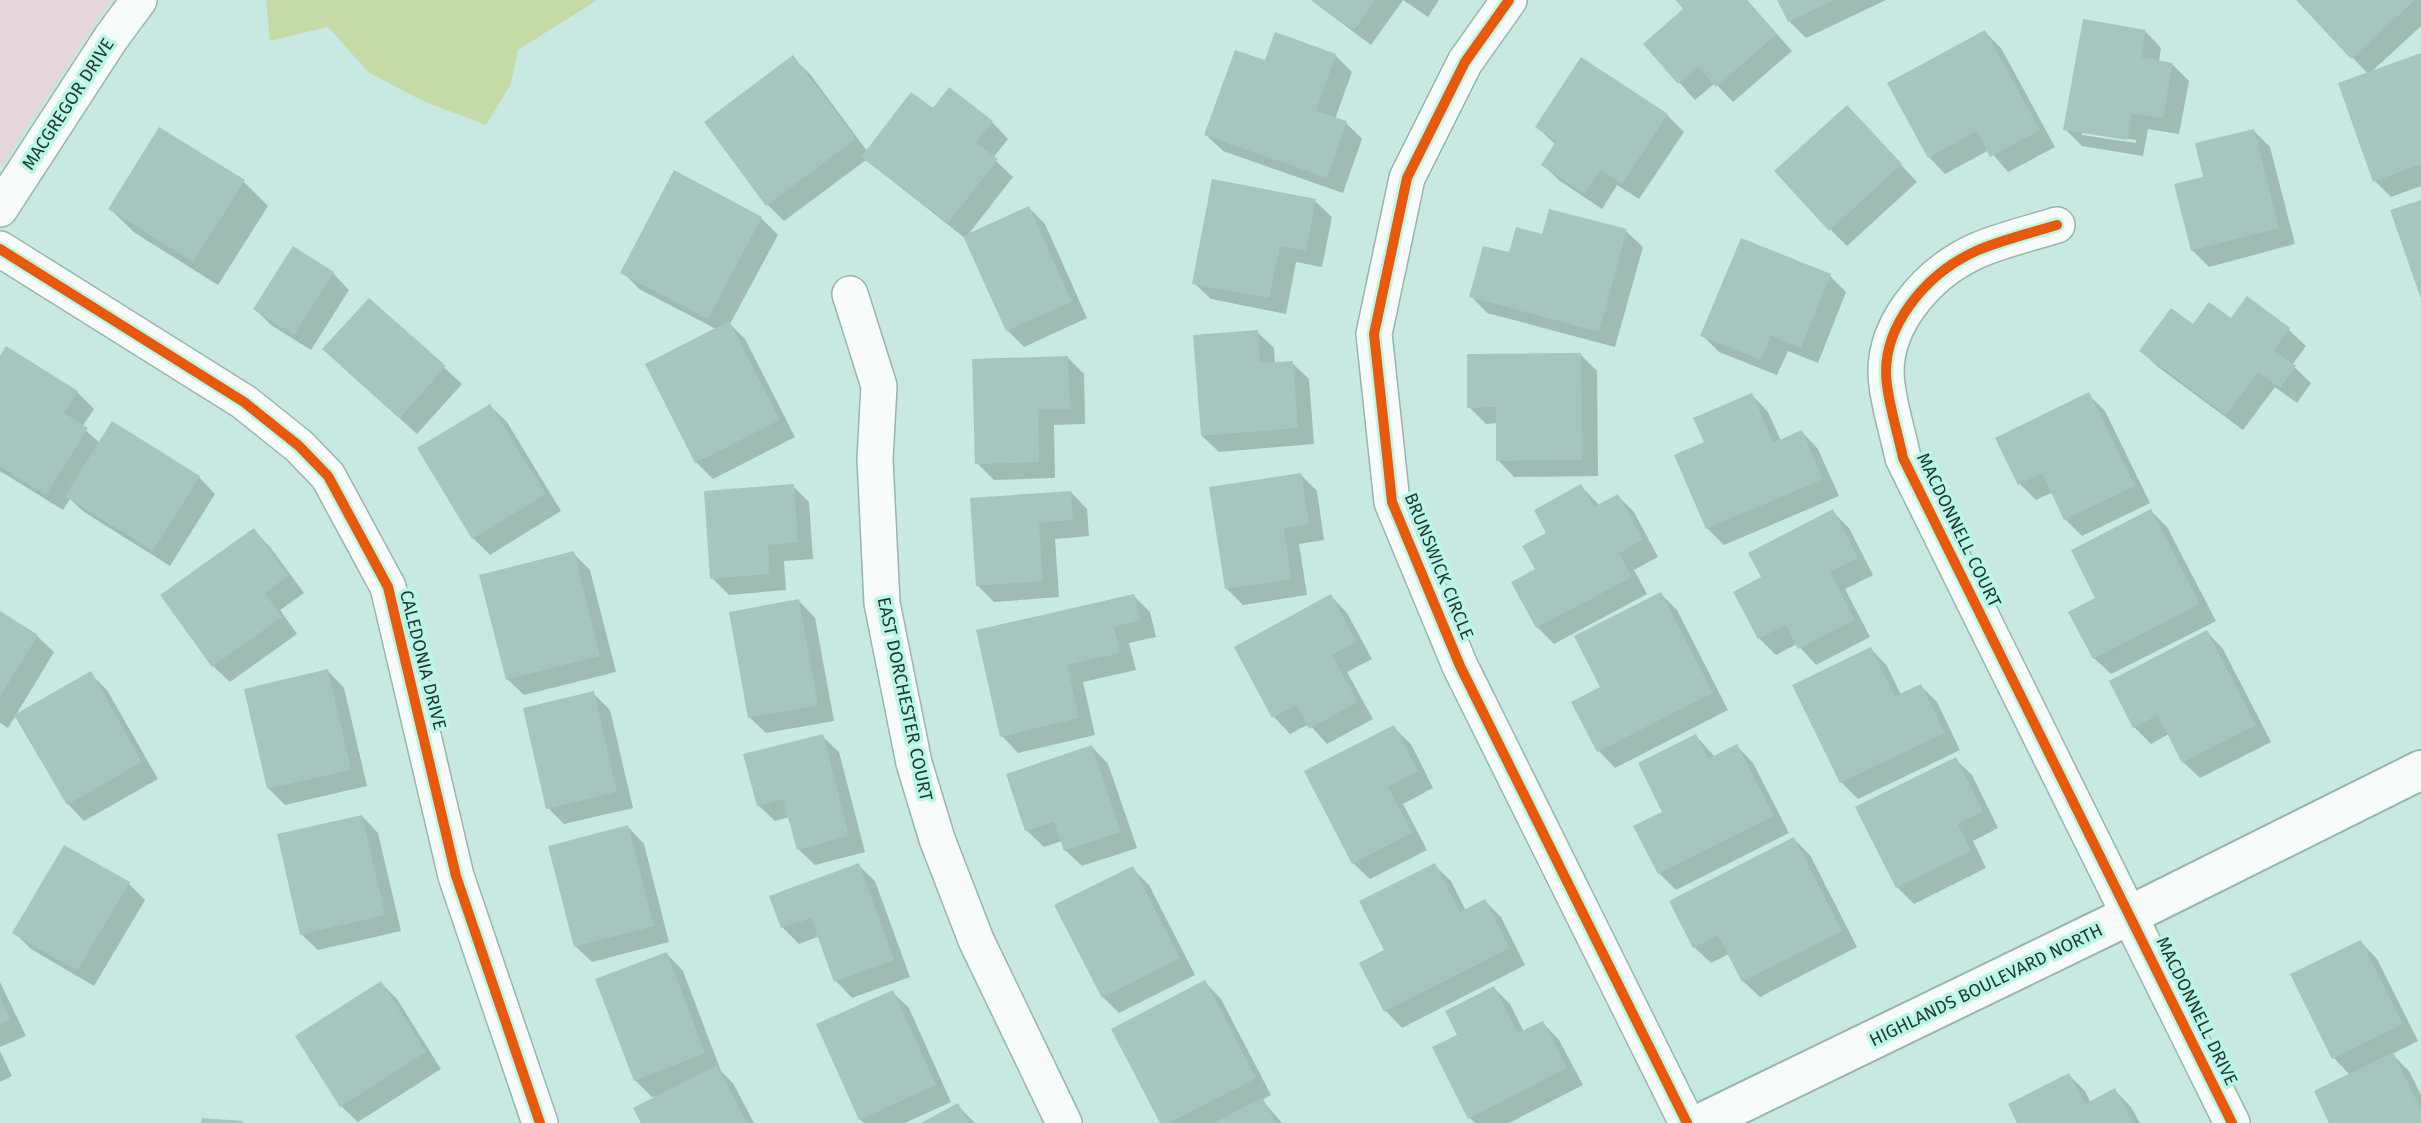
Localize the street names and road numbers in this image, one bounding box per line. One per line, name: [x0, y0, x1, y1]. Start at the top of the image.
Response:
street label: MACGREGOR DRIVE: [17, 34, 119, 174]
street label: MACDONNELL COURT: [1912, 449, 2006, 611]
street label: BRUNSWICK CIRCLE: [1400, 490, 1478, 642]
street label: CALEDONIA DRIVE: [395, 588, 451, 732]
street label: EAST DORCHESTER COURT: [873, 595, 938, 804]
street label: HIGHLANDS BOULEVARD NORTH: [1866, 919, 2106, 1051]
street label: MACDONNELL DRIVE: [2151, 933, 2243, 1089]

